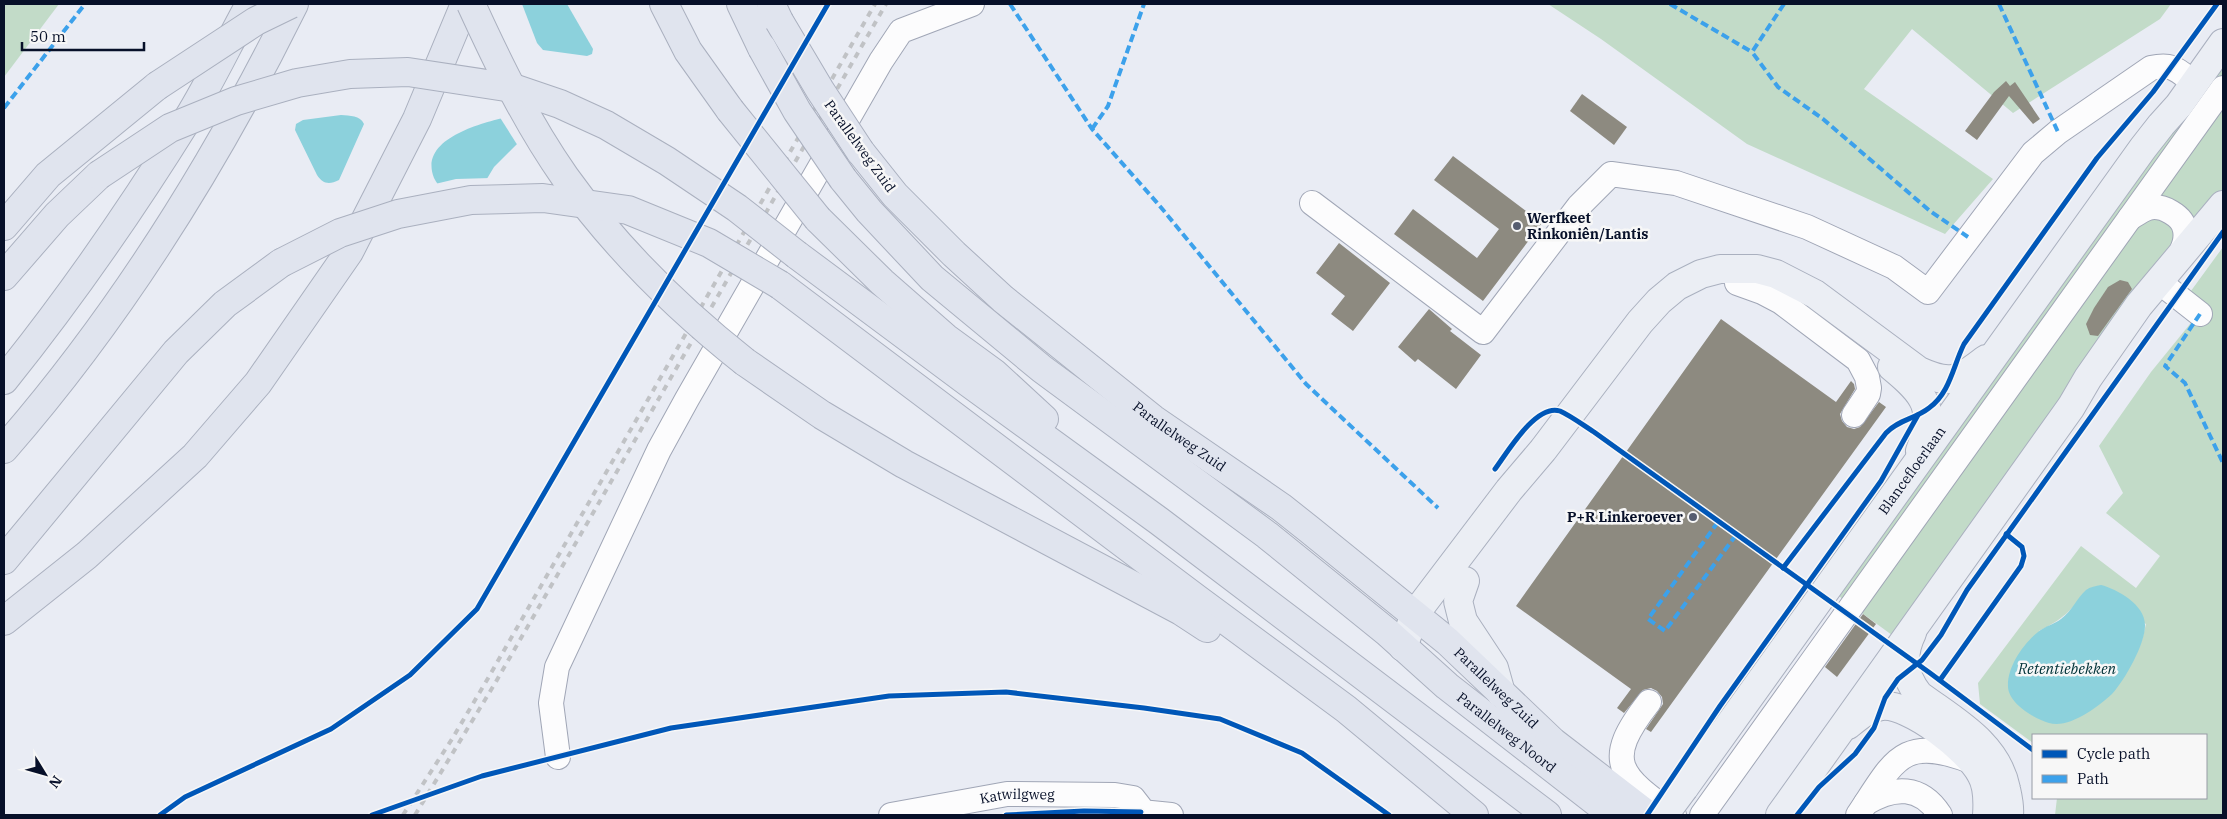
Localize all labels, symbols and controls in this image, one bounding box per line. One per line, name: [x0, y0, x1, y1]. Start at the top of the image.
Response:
scale bar: [22, 20, 145, 52]
text: 50 m: [30, 27, 66, 46]
street label: Parallelweg Zuid: [820, 96, 900, 196]
place label: Werfkeet Rinkoniên/Lantis: [1527, 209, 1648, 243]
marker: Werfkeet Rinkoniên/Lantis: [1511, 220, 1523, 232]
street label: Parallelweg Zuid: [1129, 397, 1230, 476]
street label: Blancefloerlaan: [1874, 423, 1949, 518]
place label: P+R Linkeroever: [1567, 508, 1683, 526]
marker: P+R Linkeroever: [1687, 511, 1699, 523]
street label: Parallelweg Zuid: [1450, 644, 1543, 733]
water label: Retentiebekken: [2017, 659, 2117, 678]
street label: Parallelweg Noord: [1453, 688, 1560, 777]
legend: [2032, 734, 2207, 799]
text: Cycle path: [2077, 744, 2150, 763]
north arrow: [20, 749, 70, 799]
text: Path: [2077, 769, 2109, 788]
text: N: [45, 772, 66, 792]
street label: Katwilgweg: [978, 785, 1055, 808]

